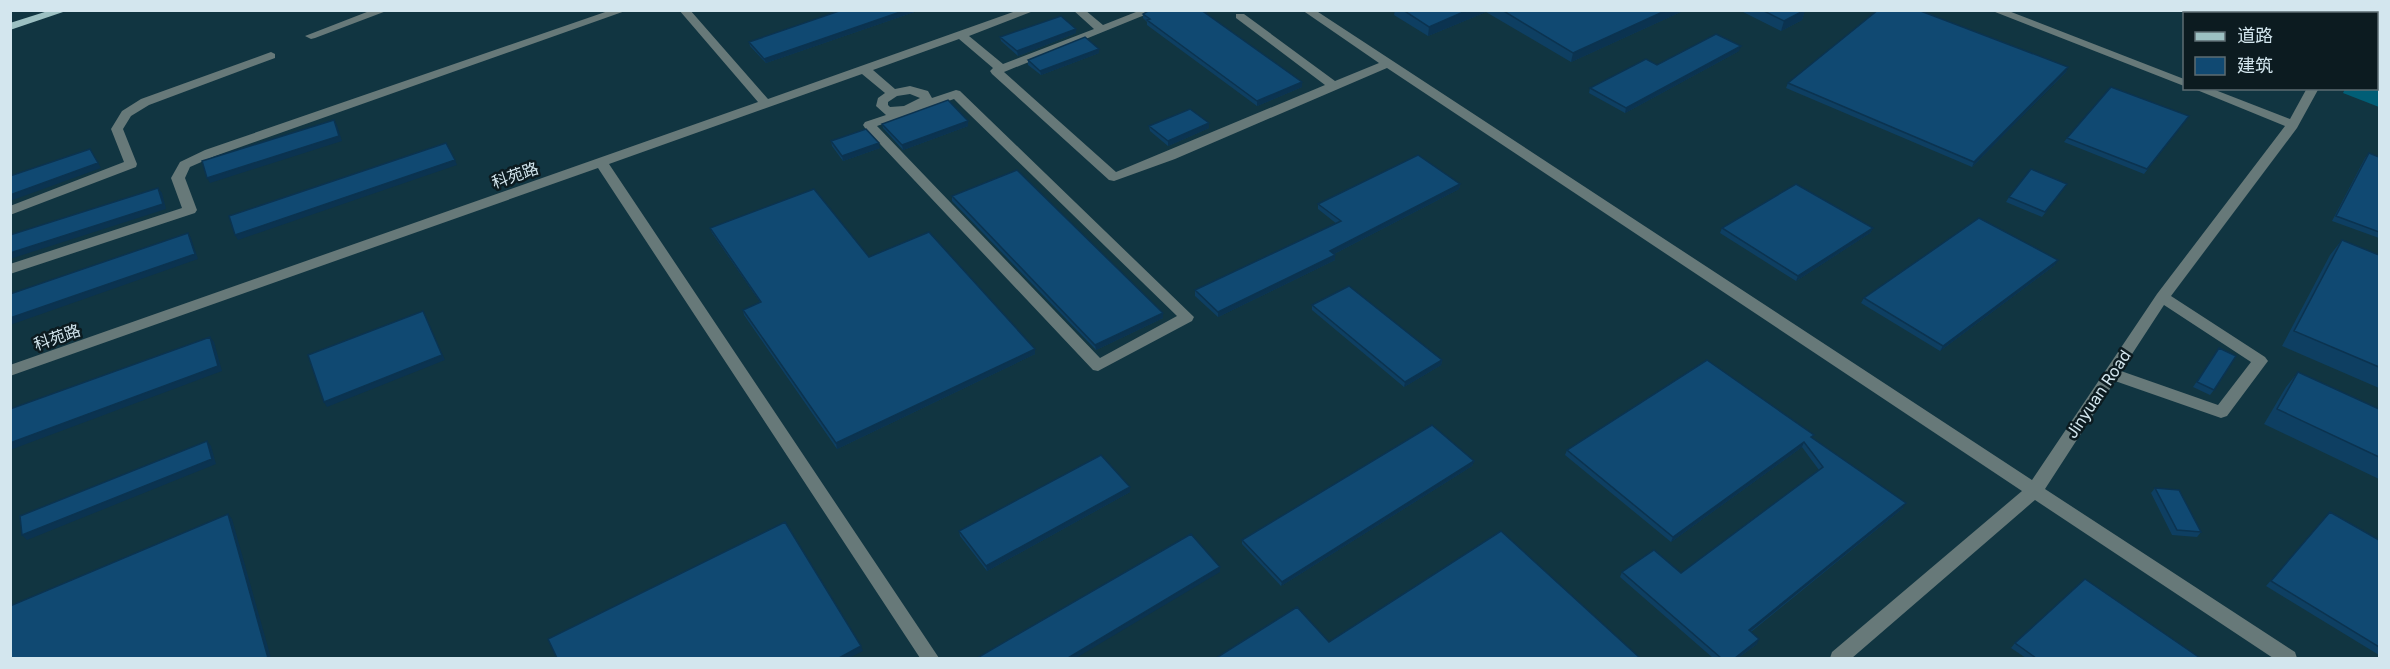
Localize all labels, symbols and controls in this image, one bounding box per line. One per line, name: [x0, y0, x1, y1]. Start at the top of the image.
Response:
legend: [2183, 12, 2378, 90]
text: 道路: [2237, 25, 2273, 46]
text: 建筑: [2237, 55, 2273, 76]
street label: 科苑路: [489, 158, 541, 192]
street label: 科苑路: [31, 320, 83, 354]
street label: Jinyuan Road: [2061, 346, 2135, 442]

